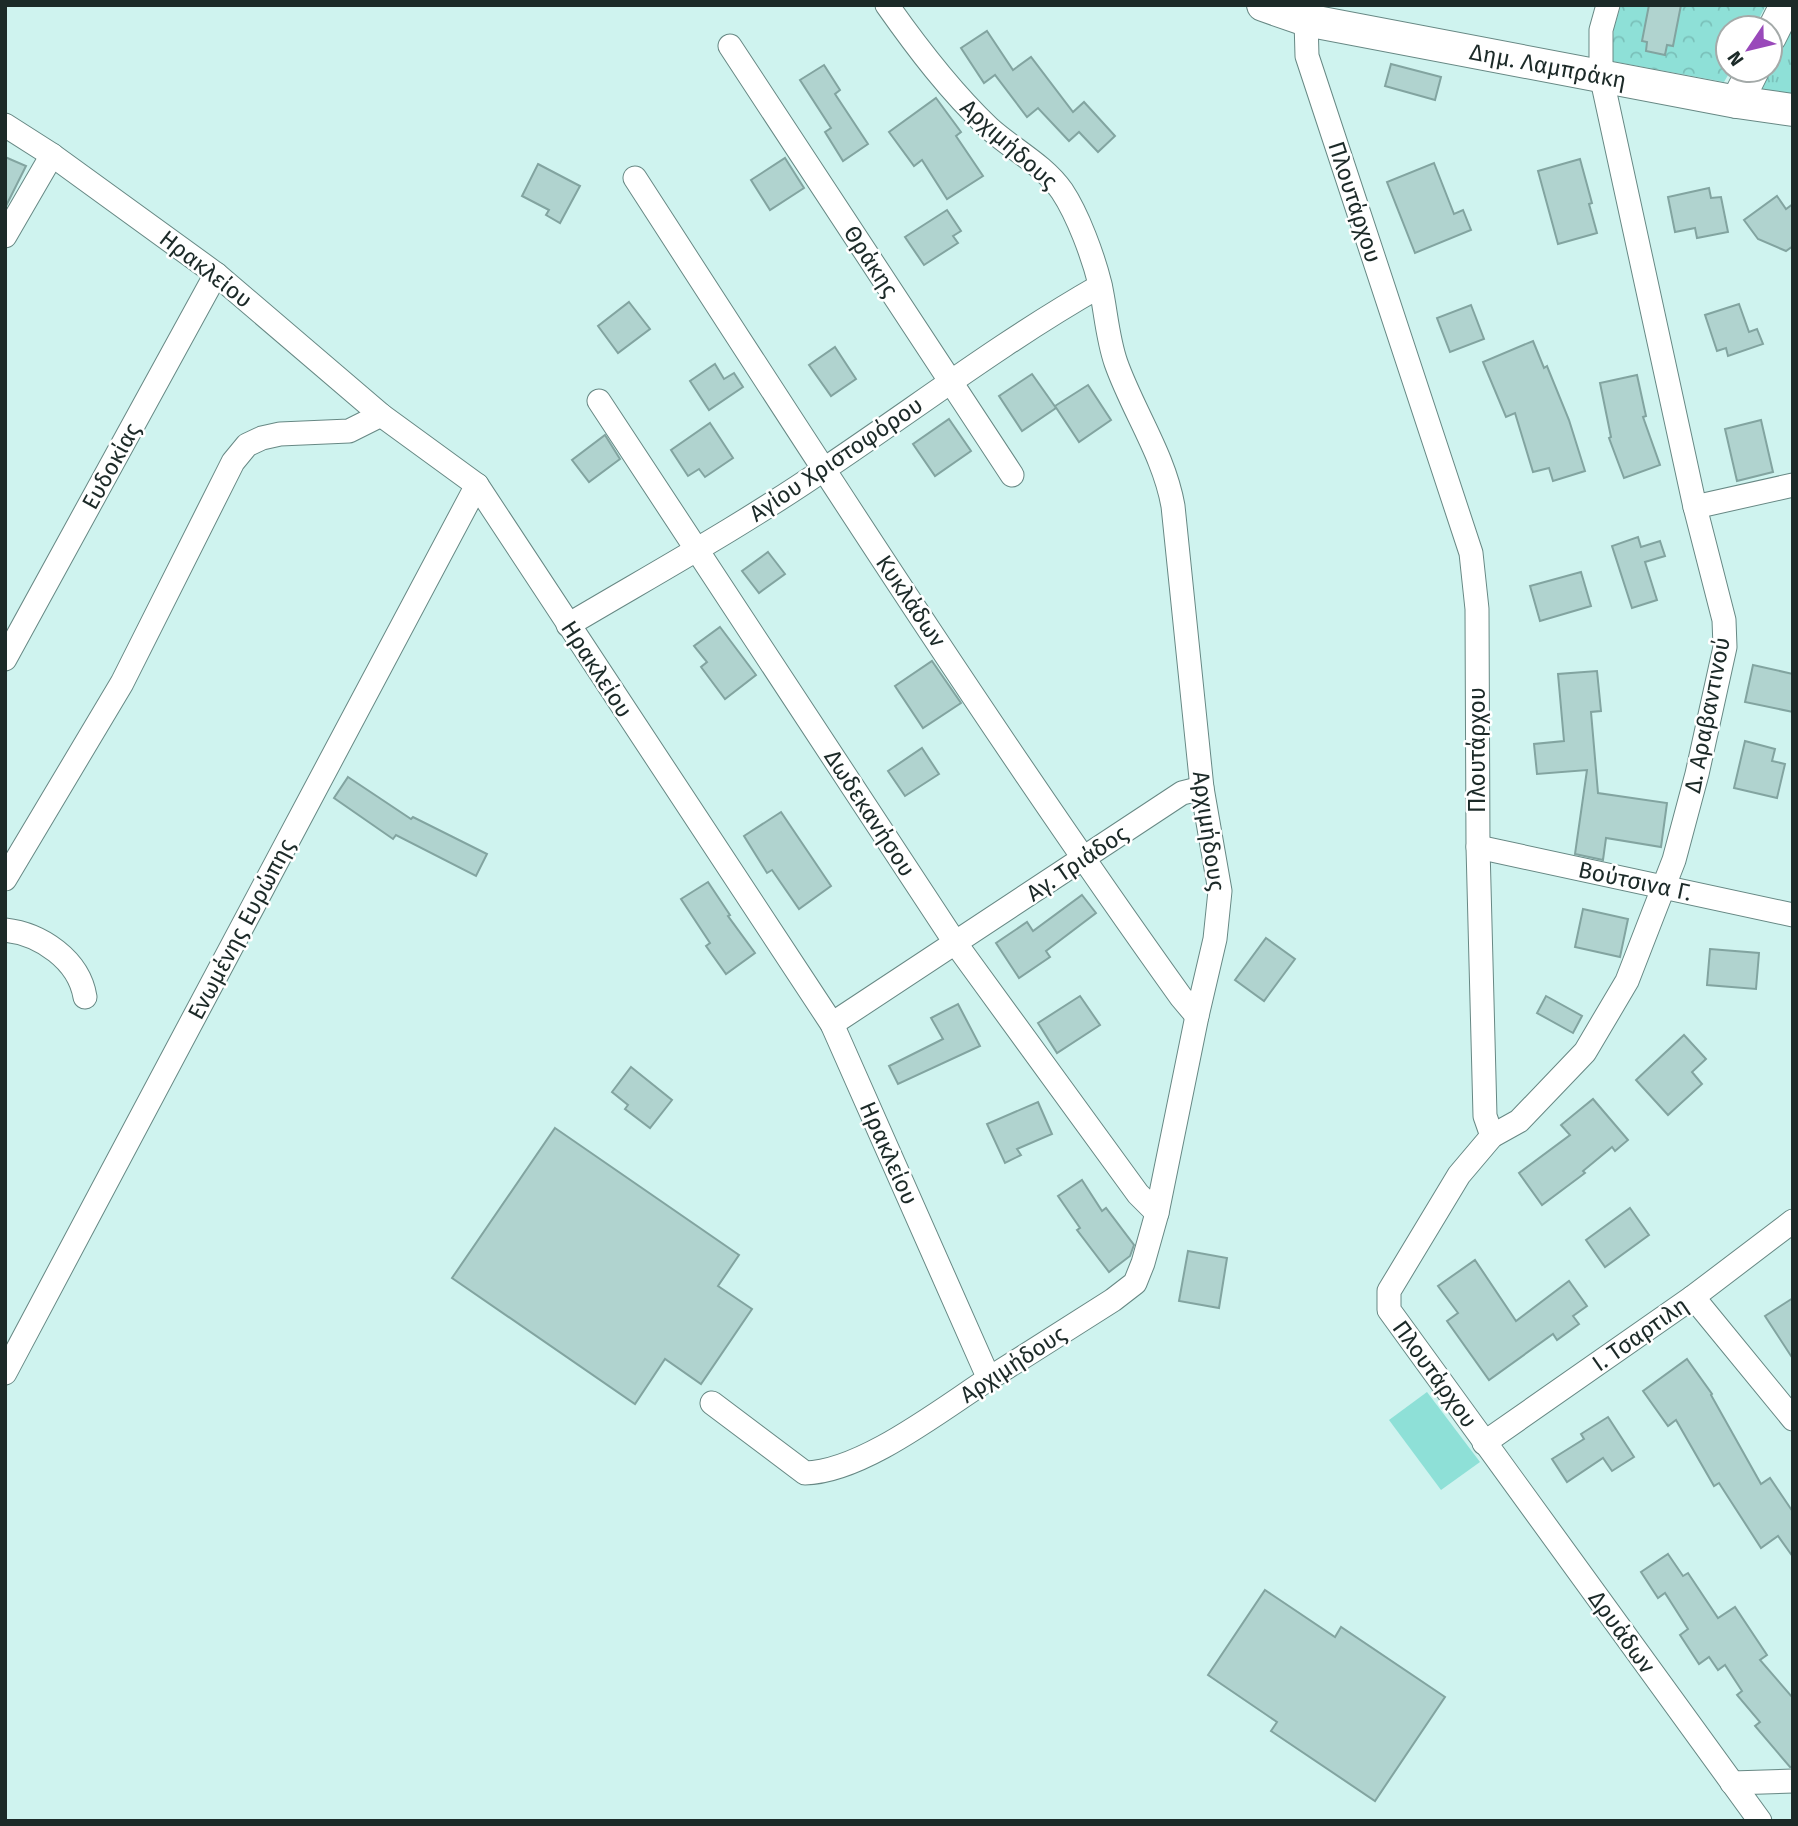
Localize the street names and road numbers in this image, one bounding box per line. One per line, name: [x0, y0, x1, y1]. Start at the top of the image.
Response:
street label: Δημ. Λαμπράκη: [1467, 37, 1629, 95]
street label: Αρχιμήδους: [955, 93, 1063, 195]
street label: Πλουτάρχου: [1322, 138, 1388, 266]
street label: Θράκης: [838, 220, 905, 302]
street label: Ηρακλείου: [154, 224, 258, 314]
street label: Αγίου Χριστοφόρου: [744, 391, 928, 527]
street label: Ευδοκίας: [76, 418, 146, 514]
street label: Κυκλάδων: [870, 550, 952, 652]
street label: Ηρακλείου: [555, 615, 639, 723]
street label: Δ. Αραβαντινού: [1678, 635, 1736, 795]
street label: Πλουτάρχου: [1463, 687, 1491, 813]
street label: Δωδεκανήσου: [819, 744, 921, 882]
street label: Αρχιμήδους: [1187, 769, 1231, 893]
street label: Αγ. Τριάδος: [1021, 819, 1133, 907]
street label: Ενωμένης Ευρώπης: [182, 834, 301, 1024]
street label: Βούτσινα Γ.: [1576, 855, 1694, 907]
street label: Ηρακλείου: [854, 1097, 924, 1209]
street label: Ι. Τσαρτιλη: [1587, 1291, 1693, 1377]
street label: Πλουτάρχου: [1387, 1315, 1483, 1433]
street label: Αρχιμήδους: [955, 1319, 1072, 1409]
street label: Δρυάδων: [1583, 1585, 1661, 1679]

